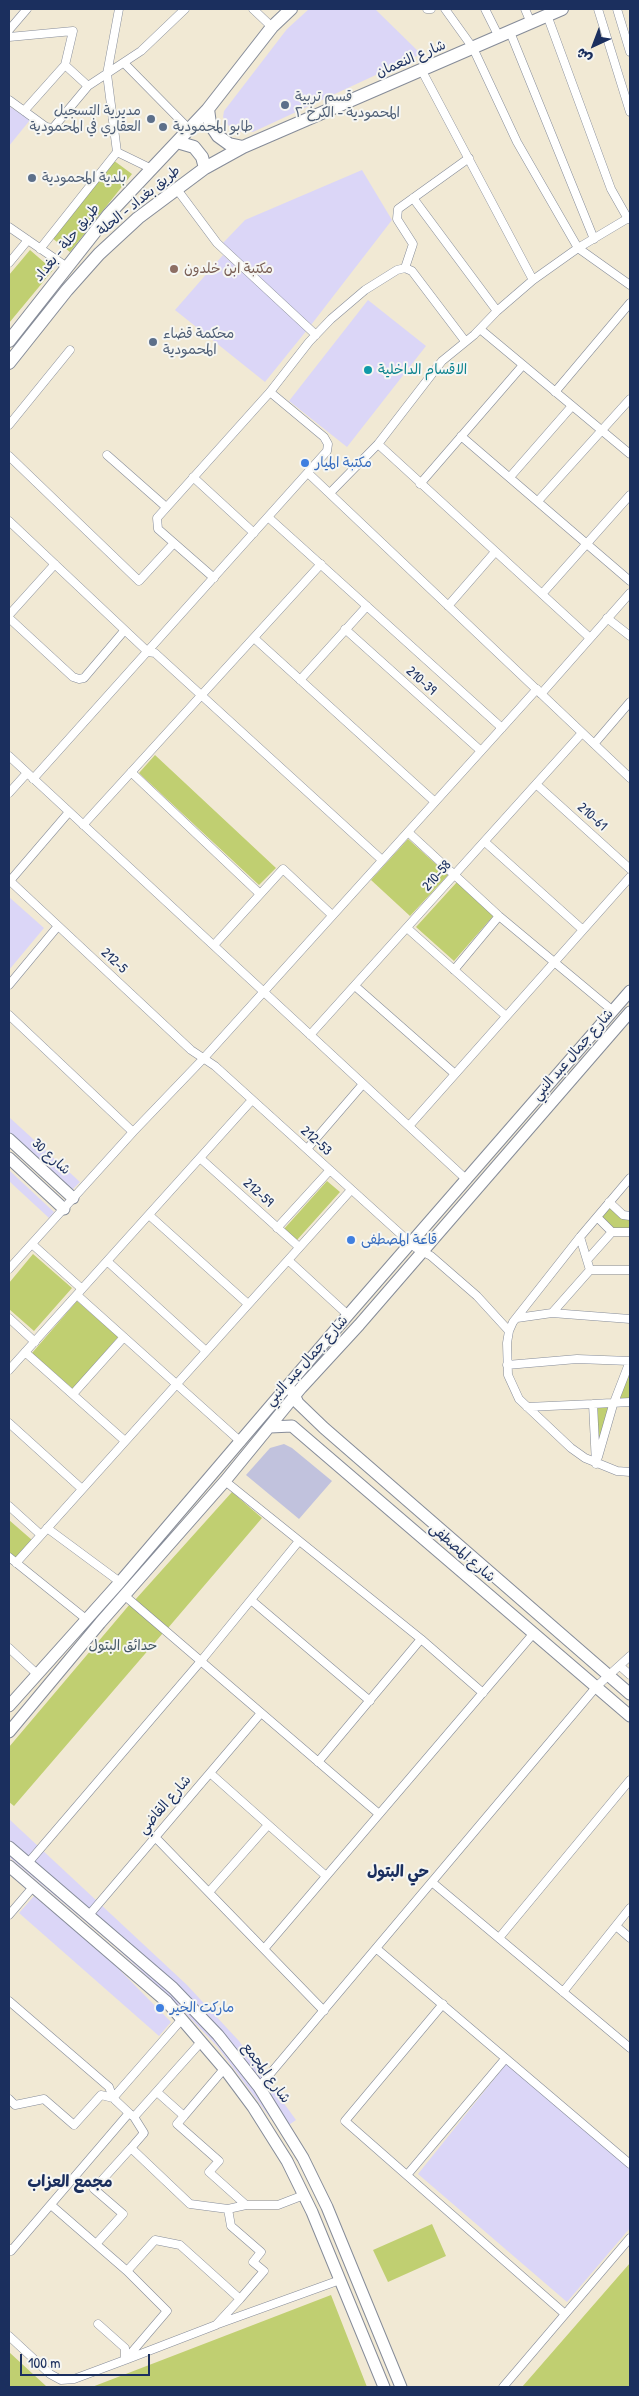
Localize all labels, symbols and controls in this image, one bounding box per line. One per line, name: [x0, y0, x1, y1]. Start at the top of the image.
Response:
north arrow: [569, 20, 619, 70]
street label: شارع النعمان: [374, 37, 448, 81]
text: ش: [571, 44, 596, 69]
place label: قسم تربية المحمودية - الكرخ ٢: [295, 89, 400, 121]
marker: قسم تربية المحمودية - الكرخ ٢: [279, 99, 291, 111]
place label: مديرية التسجيل العقاري في المحمودية: [29, 103, 141, 136]
marker: مديرية التسجيل العقاري في المحمودية: [145, 113, 157, 125]
place label: طابو المحمودية: [173, 119, 253, 135]
marker: طابو المحمودية: [157, 121, 169, 133]
street label: طريق بغداد - الحلة: [94, 162, 184, 240]
place label: بلدية المحمودية: [42, 170, 126, 186]
marker: بلدية المحمودية: [26, 172, 38, 184]
street label: طريق حلة - بغداد: [31, 201, 103, 285]
place label: مكتبة ابن خلدون: [184, 261, 273, 277]
marker: مكتبة ابن خلدون: [168, 263, 180, 275]
place label: محكمة قضاء المحمودية: [163, 326, 234, 358]
marker: محكمة قضاء المحمودية: [147, 336, 159, 348]
place label: الاقسام الداخلية: [378, 362, 467, 378]
marker: الاقسام الداخلية: [362, 364, 374, 376]
place label: مكتبة الميار: [315, 455, 372, 471]
marker: مكتبة الميار: [299, 457, 311, 469]
street label: 210-39: [402, 663, 440, 699]
street label: 210-61: [574, 799, 610, 835]
street label: 210-58: [419, 857, 455, 895]
street label: 212-5: [97, 945, 131, 977]
street label: شارع جمال عبد النبي: [529, 1006, 617, 1104]
street label: 212-53: [297, 1123, 335, 1159]
street label: شارع 30: [28, 1135, 74, 1179]
street label: 212-59: [239, 1175, 277, 1211]
place label: قاعة المصطفى: [361, 1232, 437, 1248]
marker: قاعة المصطفى: [345, 1234, 357, 1246]
street label: شارع جمال عبد النبي: [262, 1312, 352, 1410]
street label: شارع المصطفى: [426, 1520, 498, 1586]
park label: حدائق البتول: [89, 1638, 157, 1654]
street label: شارع القاضي: [135, 1772, 195, 1838]
district label: حي البتول: [367, 1863, 429, 1883]
place label: ماركت الخير: [170, 2000, 234, 2016]
marker: ماركت الخير: [154, 2002, 166, 2014]
street label: شارع المجمع: [238, 2039, 294, 2107]
district label: مجمع العزاب: [28, 2173, 112, 2193]
scale bar: [22, 2344, 152, 2376]
text: 100 m: [28, 2352, 61, 2373]

